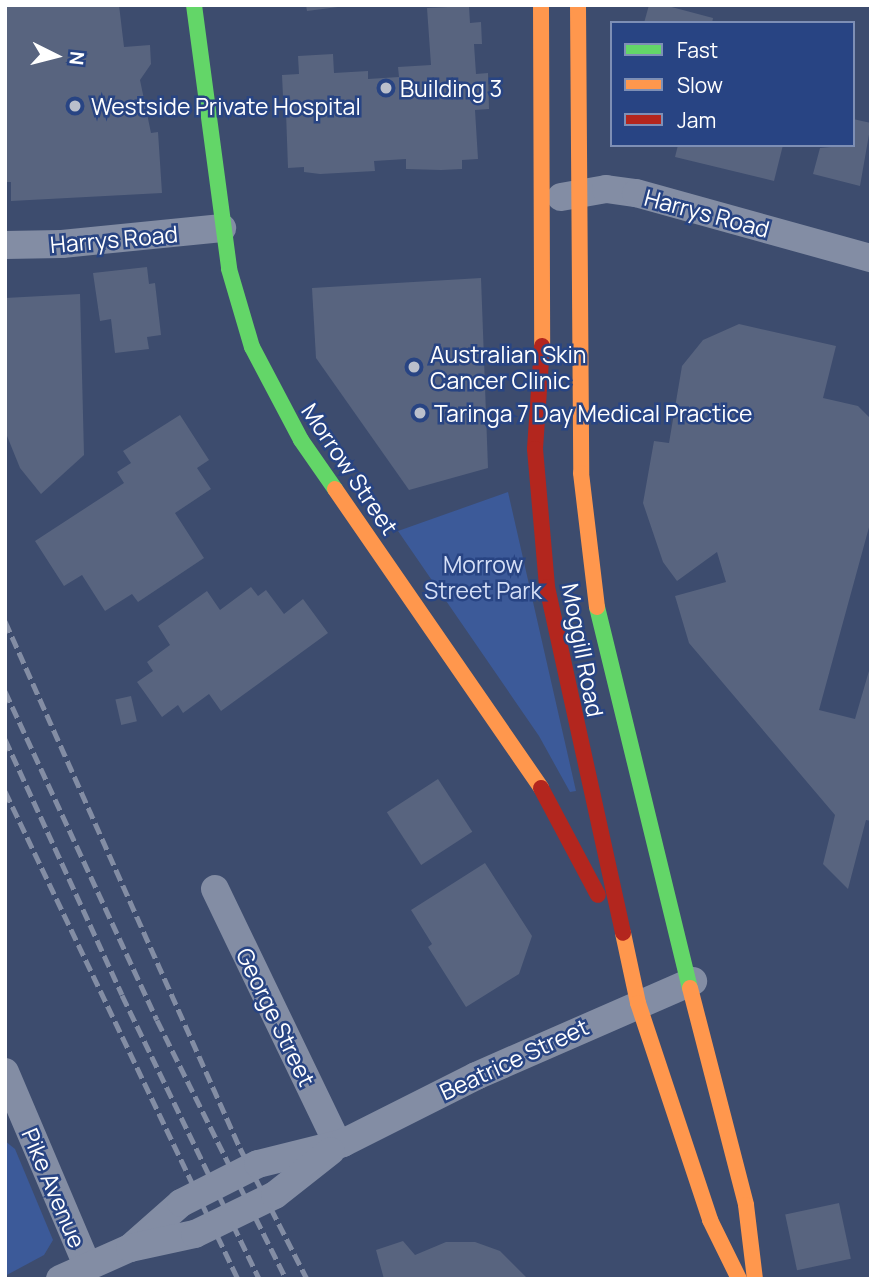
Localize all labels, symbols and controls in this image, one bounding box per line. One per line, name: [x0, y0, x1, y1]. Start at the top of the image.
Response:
north arrow: [21, 21, 91, 91]
legend: [610, 21, 855, 147]
text: Fast: [677, 36, 718, 64]
text: N: [63, 50, 91, 66]
text: Slow: [677, 71, 723, 99]
place label: Building 3: [400, 74, 502, 102]
marker: Building 3: [378, 80, 394, 96]
place label: Westside Private Hospital: [91, 92, 361, 120]
marker: Westside Private Hospital: [65, 96, 85, 116]
text: Jam: [677, 106, 716, 134]
street label: Harrys Road: [641, 183, 773, 243]
street label: Harrys Road: [49, 220, 179, 258]
place label: Australian Skin Cancer Clinic: [430, 340, 587, 394]
marker: Australian Skin Cancer Clinic: [404, 357, 424, 377]
street label: Morrow Street: [296, 398, 404, 540]
place label: Taringa 7 Day Medical Practice: [434, 399, 752, 427]
marker: Taringa 7 Day Medical Practice: [412, 405, 428, 421]
park label: Morrow Street Park: [424, 550, 542, 604]
street label: Moggill Road: [557, 581, 609, 719]
street label: George Street: [231, 943, 321, 1091]
street label: Beatrice Street: [435, 1012, 593, 1106]
street label: Pike Avenue: [16, 1124, 92, 1252]

